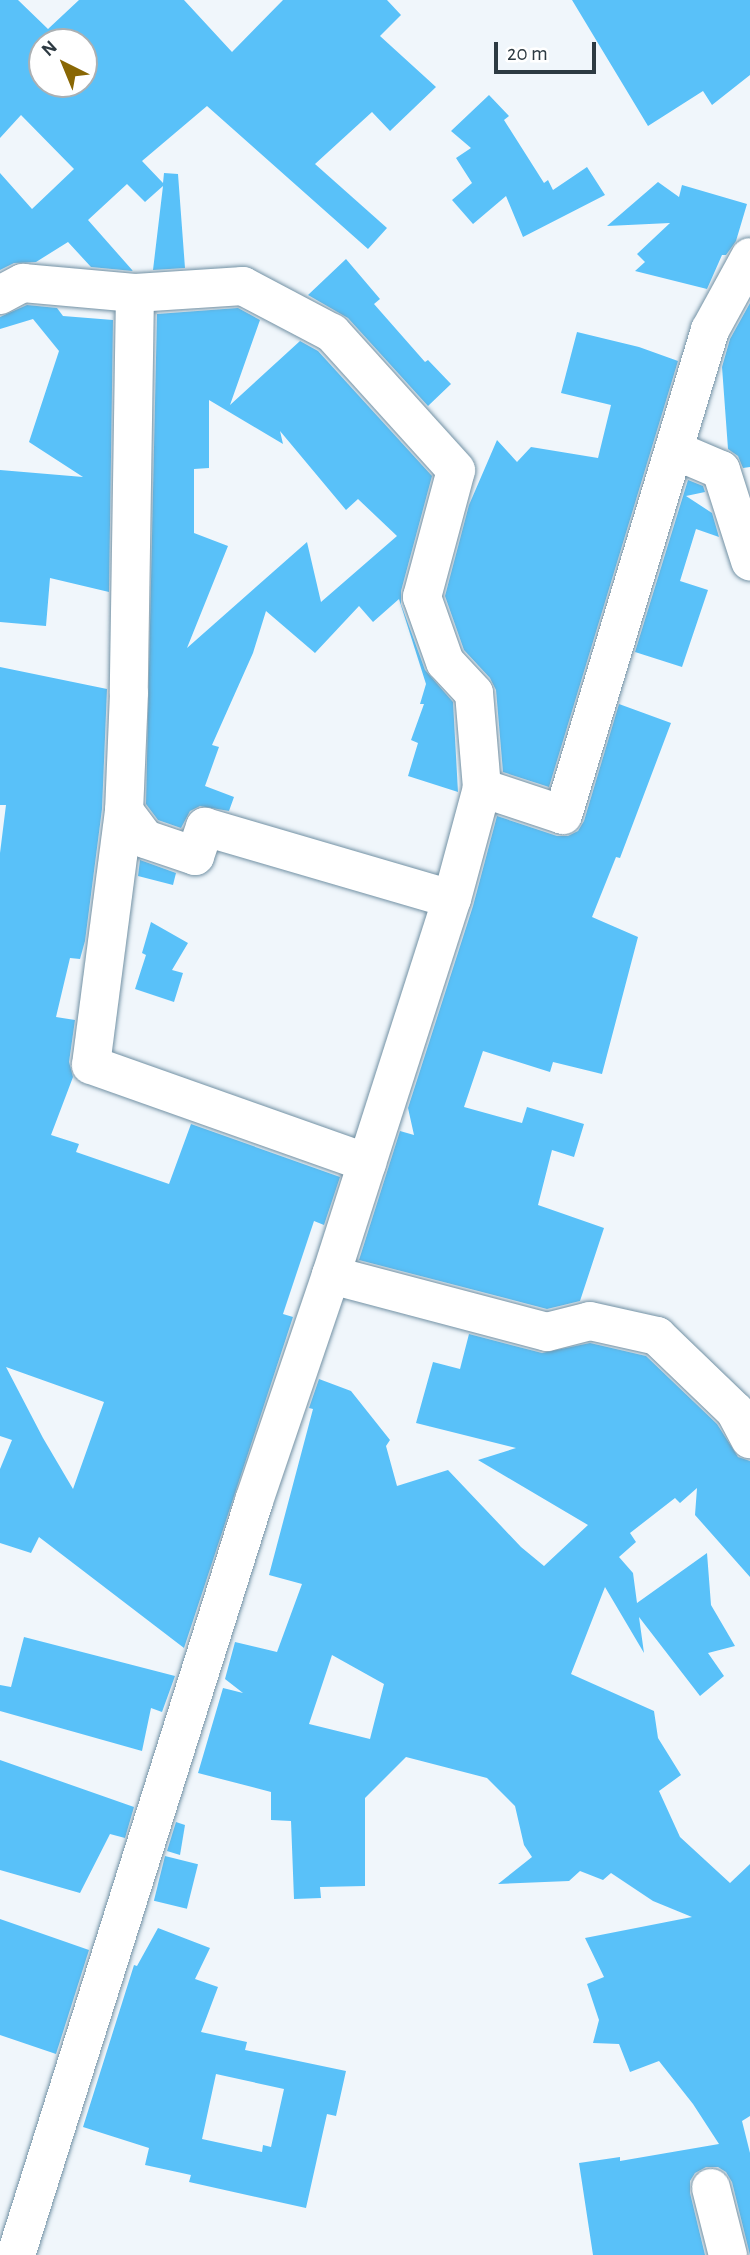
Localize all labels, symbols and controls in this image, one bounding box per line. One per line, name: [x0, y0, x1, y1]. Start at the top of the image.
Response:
north arrow: [28, 28, 98, 98]
scale bar: [498, 28, 600, 72]
text: N: [38, 37, 61, 60]
text: 20 m: [507, 43, 548, 64]

